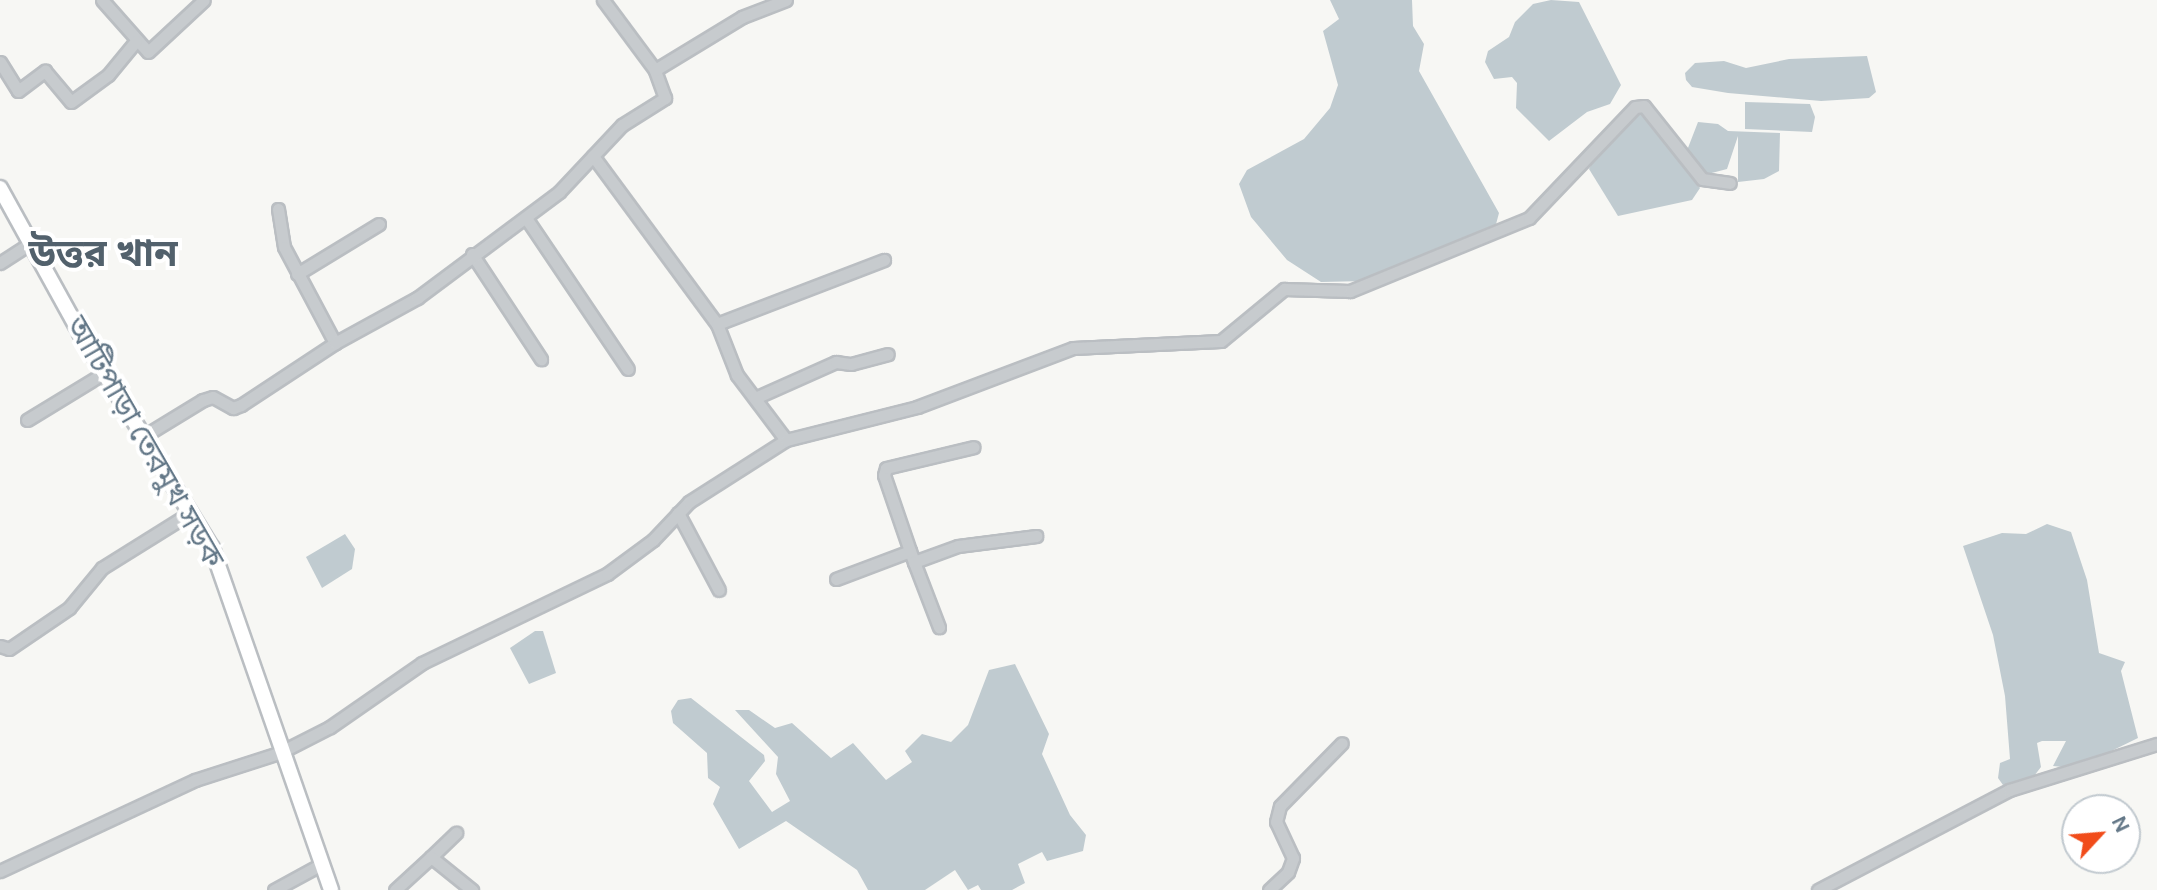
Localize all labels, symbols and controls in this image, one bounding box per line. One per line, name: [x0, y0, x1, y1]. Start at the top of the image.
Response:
district label: উত্তর খান: [28, 231, 178, 277]
street label: আটিপাড়া তেরমুখ সড়ক: [58, 310, 232, 574]
north arrow: [2061, 794, 2141, 874]
text: N: [2106, 812, 2136, 837]

